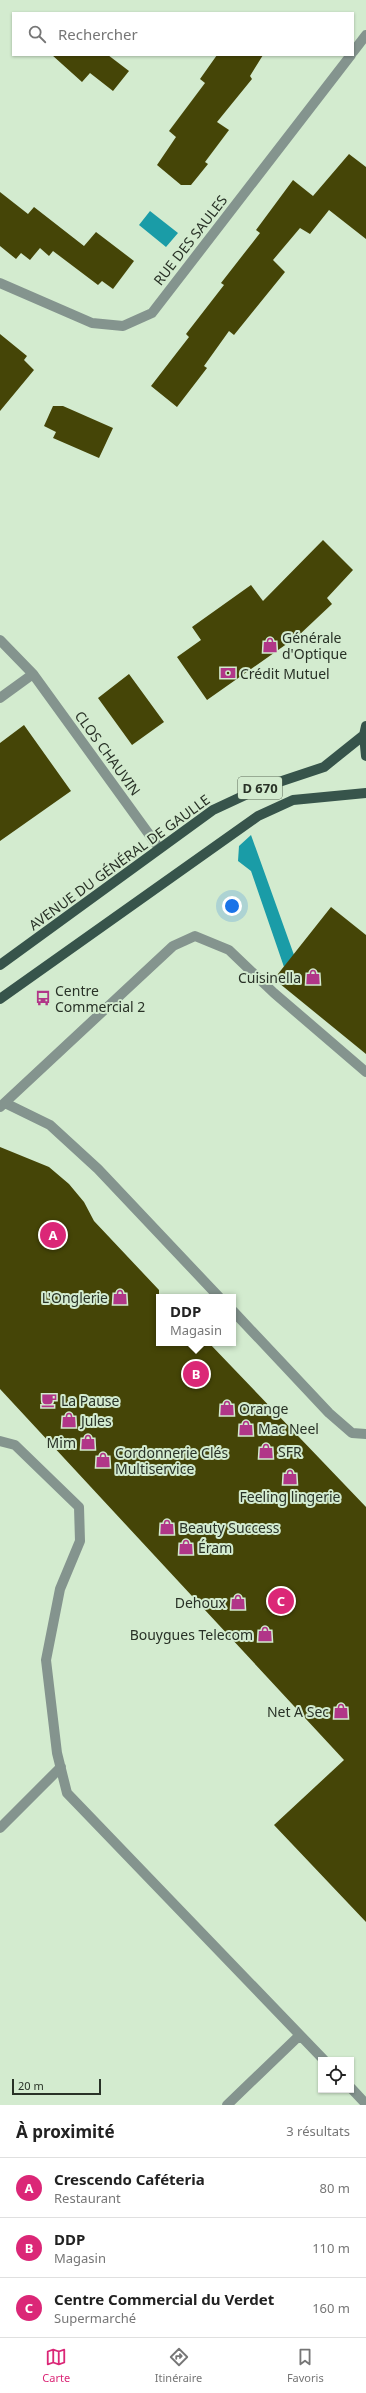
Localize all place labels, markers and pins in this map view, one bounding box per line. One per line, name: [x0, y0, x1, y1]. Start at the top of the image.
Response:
place label: Générale d'Optique: [282, 628, 347, 663]
shop icon: Générale d'Optique: [261, 636, 279, 654]
bank icon: Crédit Mutuel: [219, 664, 237, 682]
place label: Crédit Mutuel: [240, 664, 330, 683]
place label: Cuisinella: [238, 968, 301, 987]
shop icon: Cuisinella: [304, 968, 322, 986]
place label: Centre Commercial 2: [55, 981, 145, 1016]
bus stop icon: Centre Commercial 2: [34, 989, 52, 1007]
pin: A: [40, 1220, 66, 1250]
place label: L'Onglerie: [42, 1288, 108, 1307]
shop icon: L'Onglerie: [111, 1288, 129, 1306]
pin: B: [183, 1359, 209, 1389]
cafe icon: La Pause: [40, 1391, 58, 1409]
place label: La Pause: [61, 1391, 120, 1410]
shop icon: Orange: [218, 1399, 236, 1417]
place label: Orange: [239, 1399, 289, 1418]
shop icon: Jules: [60, 1411, 78, 1429]
place label: Jules: [79, 1411, 112, 1430]
shop icon: Mac Neel: [237, 1419, 255, 1437]
place label: Mac Neel: [258, 1419, 319, 1438]
place label: Mim: [47, 1433, 76, 1452]
shop icon: Mim: [79, 1433, 97, 1451]
shop icon: SFR: [257, 1442, 275, 1460]
place label: SFR: [278, 1442, 302, 1461]
place label: Cordonnerie Clés Multiservice: [115, 1443, 228, 1478]
shop icon: Cordonnerie Clés Multiservice: [94, 1451, 112, 1469]
shop icon: Feeling lingerie: [281, 1468, 299, 1486]
place label: Feeling lingerie: [240, 1487, 341, 1506]
shop icon: Beauty Success: [158, 1518, 176, 1536]
place label: Beauty Success: [179, 1518, 280, 1537]
shop icon: Éram: [177, 1538, 195, 1556]
place label: Éram: [198, 1538, 232, 1557]
pin: C: [268, 1586, 294, 1616]
place label: Dehoux: [175, 1593, 227, 1612]
shop icon: Dehoux: [229, 1593, 247, 1611]
place label: Bouygues Telecom: [130, 1625, 253, 1644]
shop icon: Bouygues Telecom: [256, 1625, 274, 1643]
place label: Net A Sec: [267, 1702, 329, 1721]
shop icon: Net A Sec: [332, 1702, 350, 1720]

